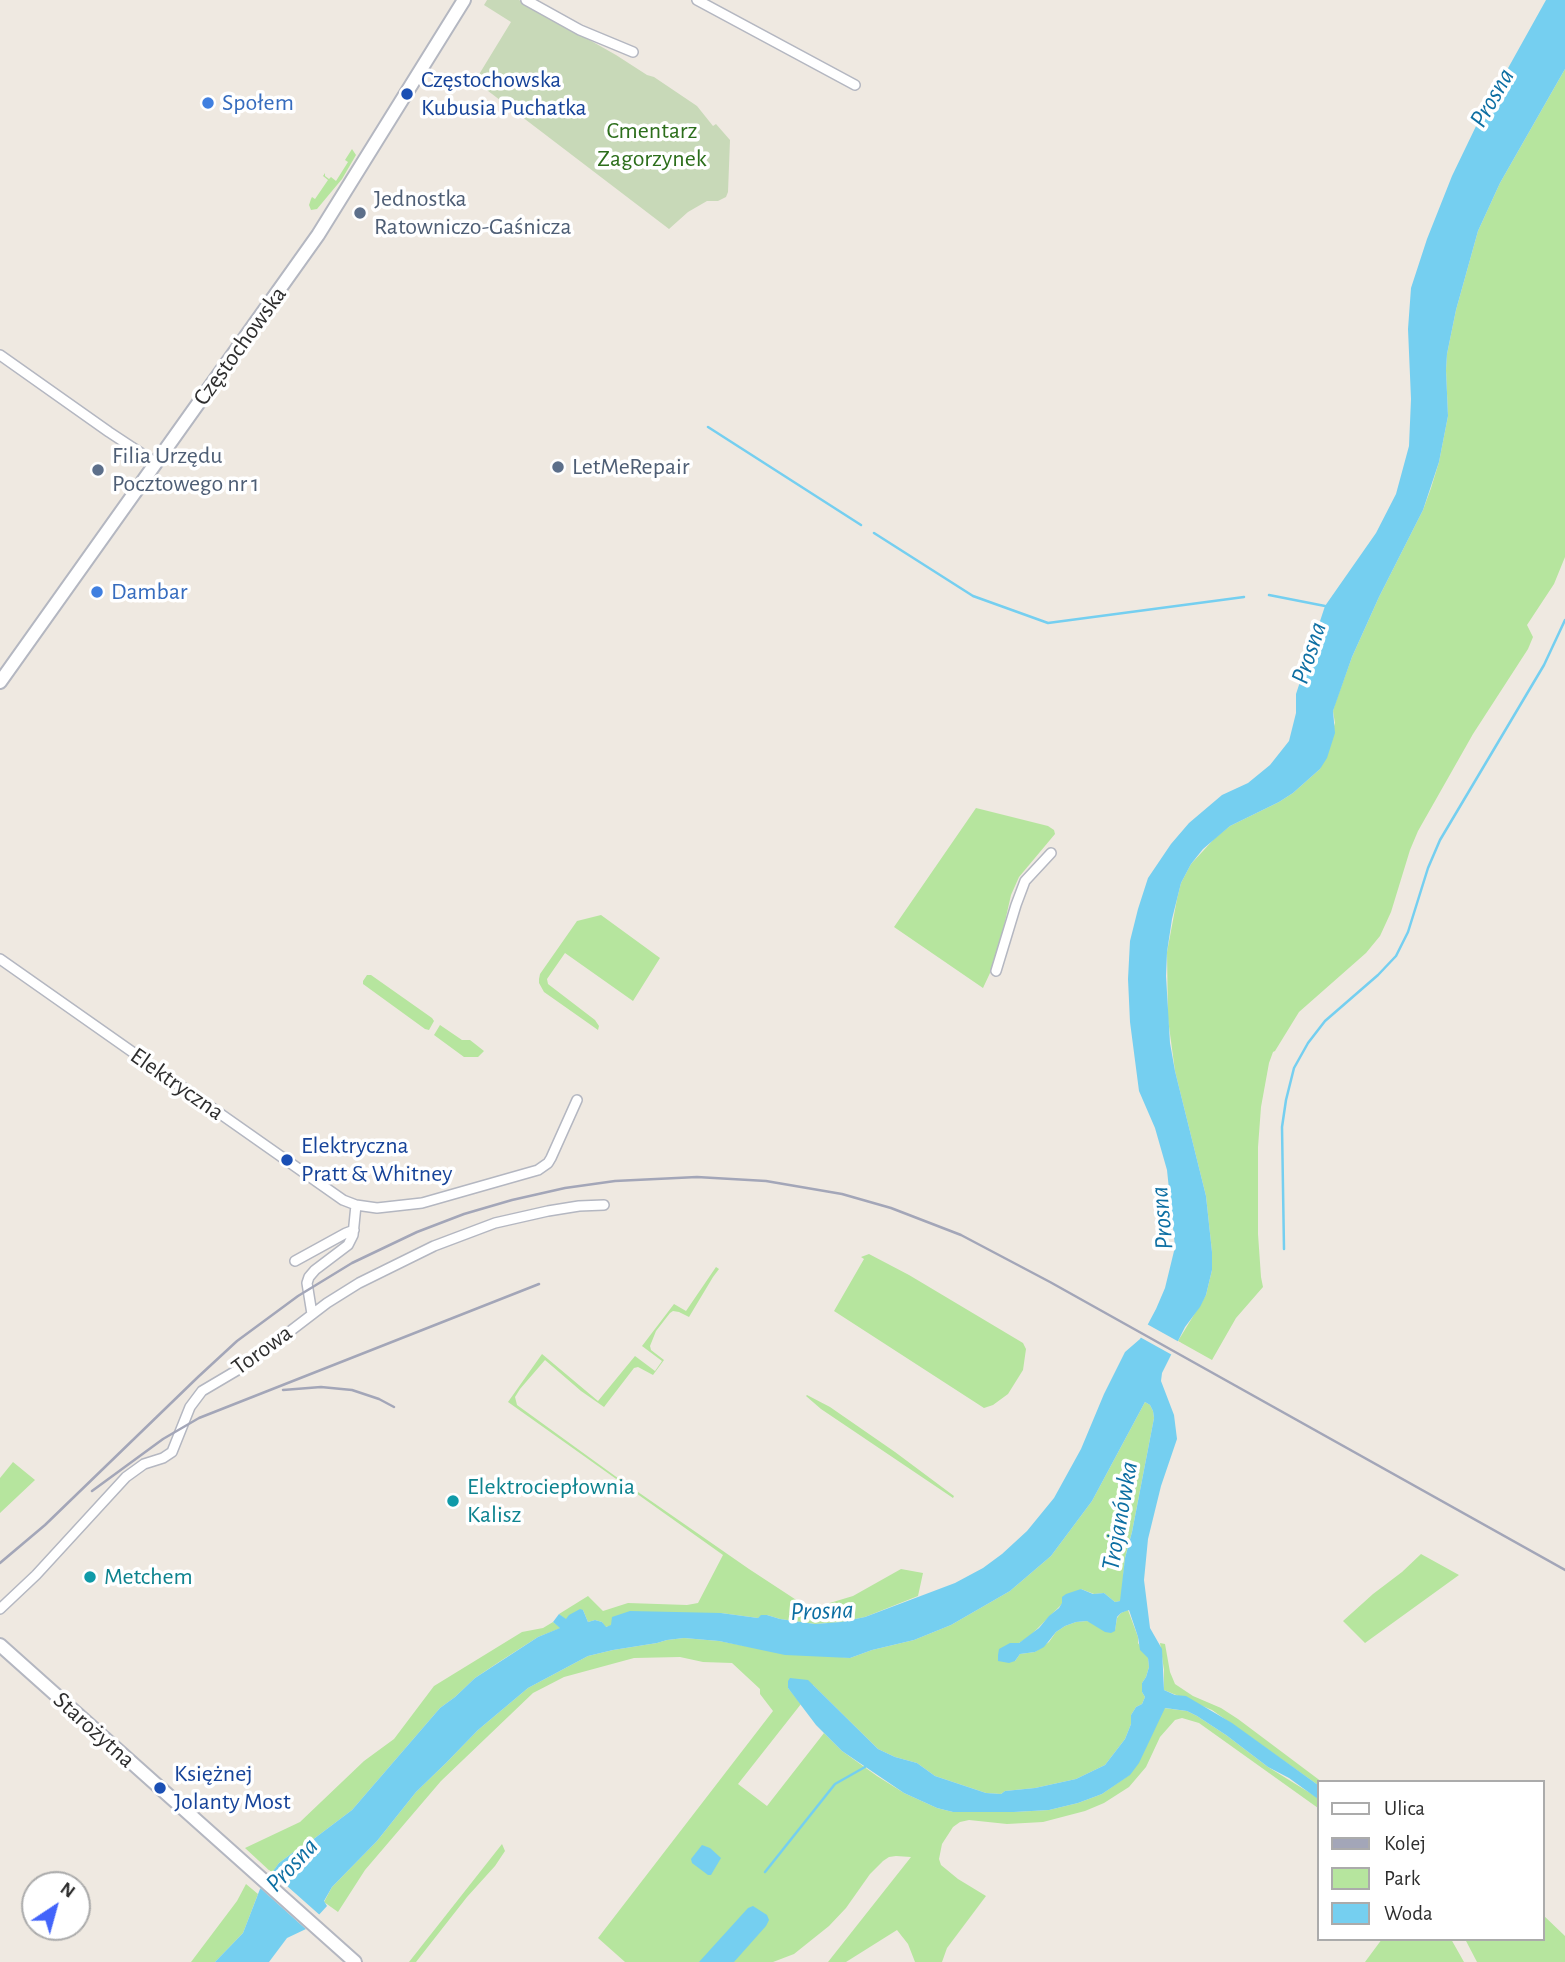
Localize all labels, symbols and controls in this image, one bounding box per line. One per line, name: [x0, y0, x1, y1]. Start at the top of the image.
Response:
water label: Prosna: [1463, 63, 1521, 133]
place label: Częstochowska Kubusia Puchatka: [421, 66, 587, 122]
marker: Częstochowska Kubusia Puchatka: [399, 86, 415, 102]
place label: Społem: [222, 89, 294, 117]
marker: Społem: [200, 95, 216, 111]
park label: Cmentarz Zagorzynek: [597, 117, 707, 173]
place label: Jednostka Ratowniczo-Gaśnicza: [374, 185, 572, 241]
marker: Jednostka Ratowniczo-Gaśnicza: [352, 205, 368, 221]
street label: Częstochowska: [187, 281, 293, 411]
place label: Filia Urzędu Pocztowego nr 1: [112, 442, 259, 498]
place label: LetMeRepair: [572, 453, 690, 481]
marker: LetMeRepair: [550, 459, 566, 475]
marker: Filia Urzędu Pocztowego nr 1: [90, 462, 106, 478]
place label: Dambar: [111, 578, 187, 606]
marker: Dambar: [89, 584, 105, 600]
water label: Prosna: [1284, 618, 1334, 688]
street label: Elektryczna: [125, 1041, 229, 1127]
place label: Elektryczna Pratt & Whitney: [301, 1132, 452, 1188]
marker: Elektryczna Pratt & Whitney: [279, 1152, 295, 1168]
water label: Prosna: [1144, 1185, 1180, 1251]
street label: Torowa: [226, 1318, 298, 1382]
water label: Trojanówka: [1095, 1459, 1145, 1573]
place label: Elektrociepłownia Kalisz: [467, 1473, 635, 1529]
marker: Elektrociepłownia Kalisz: [445, 1493, 461, 1509]
place label: Metchem: [104, 1563, 193, 1591]
marker: Metchem: [82, 1569, 98, 1585]
water label: Prosna: [790, 1594, 854, 1628]
street label: Starożytna: [47, 1686, 141, 1774]
place label: Księżnej Jolanty Most: [174, 1760, 291, 1816]
marker: Księżnej Jolanty Most: [152, 1780, 168, 1796]
legend: [1316, 1780, 1544, 1941]
text: Ulica: [1384, 1798, 1425, 1819]
water label: Prosna: [259, 1831, 325, 1899]
text: Kolej: [1384, 1833, 1426, 1854]
text: Park: [1384, 1868, 1420, 1889]
north arrow: [21, 1871, 91, 1941]
text: N: [57, 1879, 78, 1902]
text: Woda: [1384, 1903, 1433, 1924]

